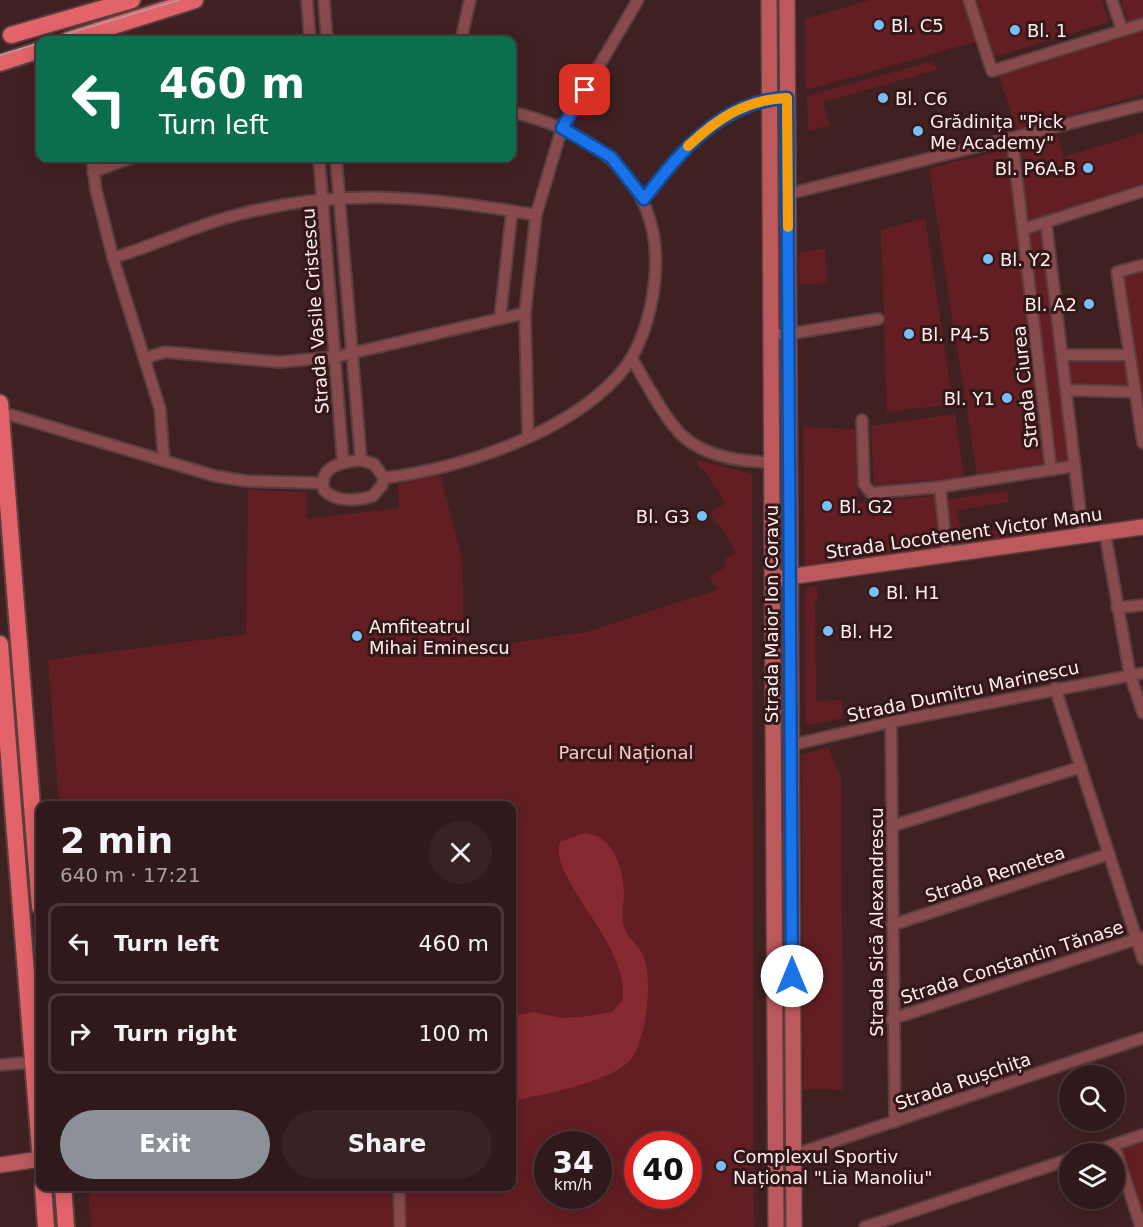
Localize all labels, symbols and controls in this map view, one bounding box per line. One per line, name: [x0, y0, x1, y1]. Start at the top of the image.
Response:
place label: Bl. C5: [891, 15, 944, 36]
marker: Bl. C5: [872, 18, 886, 32]
place label: Bl. 1: [1027, 20, 1067, 41]
marker: Bl. 1: [1008, 23, 1022, 37]
text: 460 m: [159, 59, 305, 108]
icon: left: [60, 60, 138, 138]
pin: [559, 64, 610, 115]
icon: arrive: [568, 73, 601, 106]
place label: Bl. C6: [895, 88, 948, 109]
marker: Bl. C6: [876, 91, 890, 105]
text: Turn left: [159, 109, 269, 140]
place label: Grădinița "Pick Me Academy": [930, 111, 1064, 153]
marker: Grădinița "Pick Me Academy": [911, 124, 925, 138]
place label: Bl. P6A-B: [995, 158, 1076, 179]
marker: Bl. P6A-B: [1081, 161, 1095, 175]
street label: Strada Vasile Cristescu: [297, 207, 333, 415]
place label: Bl. Y2: [1000, 249, 1051, 270]
marker: Bl. Y2: [981, 252, 995, 266]
place label: Bl. A2: [1024, 294, 1077, 315]
marker: Bl. A2: [1082, 297, 1096, 311]
place label: Bl. P4-5: [921, 324, 990, 345]
street label: Strada Ciurea: [1008, 325, 1042, 449]
marker: Bl. P4-5: [902, 327, 916, 341]
place label: Bl. Y1: [944, 388, 995, 409]
marker: Bl. Y1: [1000, 391, 1014, 405]
place label: Bl. G2: [839, 496, 893, 517]
marker: Bl. G2: [820, 499, 834, 513]
street label: Strada Locotenent Victor Manu: [824, 503, 1104, 563]
street label: Strada Maior Ion Coravu: [761, 505, 782, 723]
place label: Bl. G3: [636, 506, 690, 527]
marker: Bl. G3: [695, 509, 709, 523]
place label: Bl. H1: [886, 582, 940, 603]
marker: Bl. H1: [867, 585, 881, 599]
place label: Amfiteatrul Mihai Eminescu: [369, 616, 510, 658]
place label: Bl. H2: [840, 621, 894, 642]
marker: Bl. H2: [821, 624, 835, 638]
marker: Amfiteatrul Mihai Eminescu: [350, 629, 364, 643]
street label: Strada Dumitru Marinescu: [845, 656, 1081, 726]
park label: Parcul Național: [558, 742, 694, 763]
street label: Strada Sică Alexandrescu: [866, 807, 887, 1037]
text: 2 min: [60, 820, 173, 861]
button: close: [429, 821, 492, 884]
street label: Strada Remetea: [922, 842, 1068, 906]
text: 640 m · 17:21: [60, 863, 201, 887]
street label: Strada Constantin Tănase: [898, 916, 1126, 1008]
icon: left: [63, 927, 96, 960]
text: Turn left: [114, 931, 219, 956]
text: 460 m: [419, 931, 489, 956]
position arrow: [760, 944, 824, 1008]
icon: right: [63, 1017, 96, 1050]
text: Turn right: [114, 1021, 237, 1046]
text: 100 m: [419, 1021, 489, 1046]
street label: Strada Rușchița: [892, 1048, 1034, 1114]
map controls: [1059, 1065, 1125, 1209]
button: search: [1059, 1065, 1125, 1131]
button: Exit: [60, 1110, 270, 1179]
button: Share: [282, 1110, 492, 1179]
speed limit sign: 40: [624, 1131, 702, 1209]
button: layers: [1059, 1143, 1125, 1209]
text: 34: [552, 1145, 594, 1180]
place label: Complexul Sportiv Național "Lia Manoliu": [733, 1146, 932, 1188]
marker: Complexul Sportiv Național "Lia Manoliu": [714, 1159, 728, 1173]
text: km/h: [554, 1176, 592, 1194]

